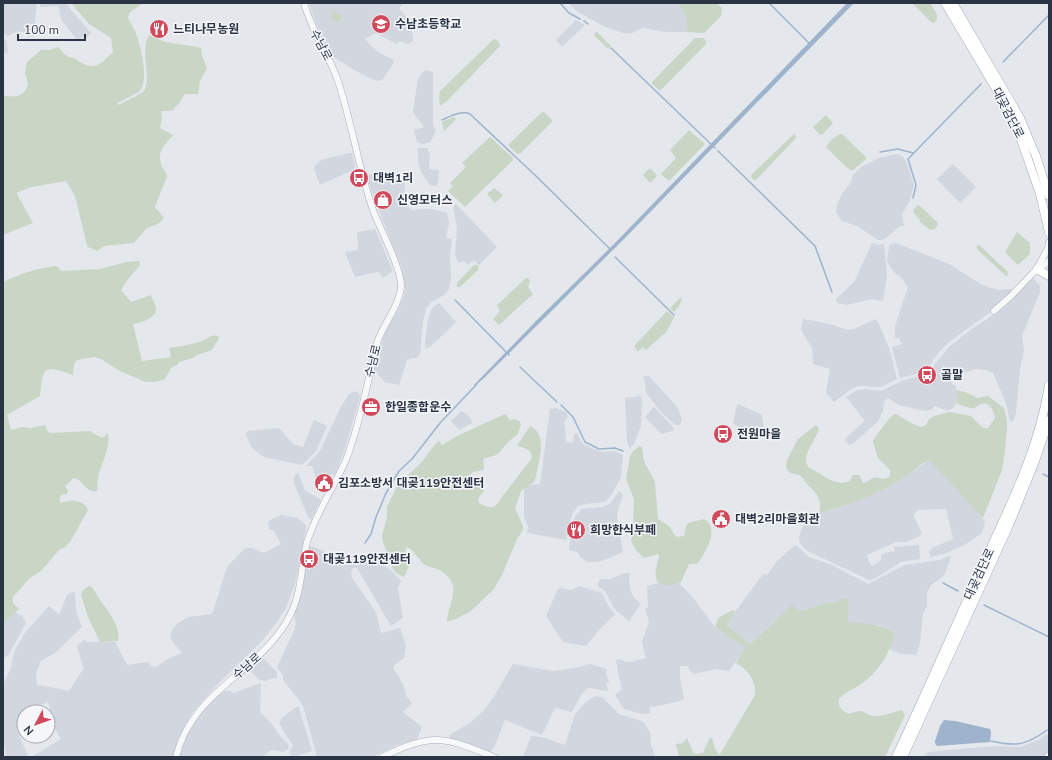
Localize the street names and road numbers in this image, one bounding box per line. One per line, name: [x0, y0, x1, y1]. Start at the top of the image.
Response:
street label: 수남로: [306, 27, 336, 63]
street label: 대곶검단로: [988, 85, 1028, 141]
street label: 수남로: [361, 343, 385, 379]
street label: 대곶검단로: [960, 546, 998, 602]
street label: 수남로: [229, 649, 265, 683]

